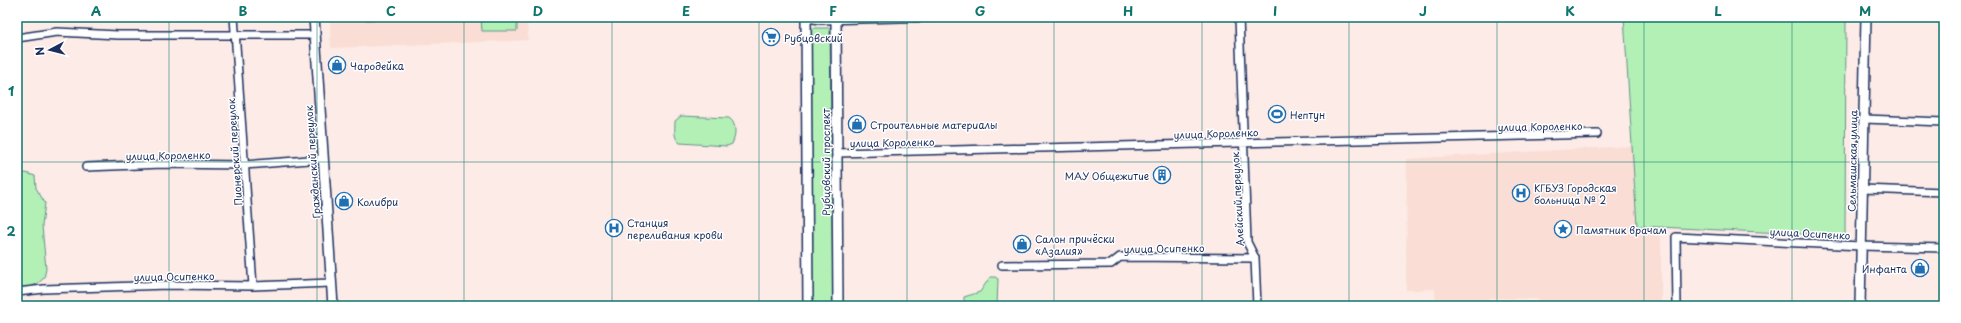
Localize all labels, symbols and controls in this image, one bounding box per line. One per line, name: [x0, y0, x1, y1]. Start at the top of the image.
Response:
text: A: [91, 1, 101, 20]
text: B: [239, 1, 248, 20]
text: C: [386, 1, 396, 20]
text: D: [533, 1, 543, 20]
text: E: [682, 1, 690, 20]
text: F: [829, 1, 837, 20]
text: G: [975, 1, 985, 20]
text: H: [1123, 1, 1133, 20]
text: I: [1273, 1, 1277, 20]
text: J: [1419, 1, 1427, 20]
text: K: [1565, 1, 1575, 20]
text: L: [1714, 1, 1722, 20]
text: M: [1859, 1, 1871, 20]
supermarket icon: Рубцовский: [761, 27, 781, 47]
north arrow: [30, 30, 70, 70]
place label: Рубцовский: [784, 30, 843, 46]
text: N: [31, 46, 49, 57]
shop icon: Чародейка: [327, 55, 347, 75]
place label: Чародейка: [350, 58, 405, 73]
text: 1: [8, 81, 14, 100]
street label: Пионерский переулок: [223, 98, 246, 206]
sports icon: Нептун: [1267, 104, 1287, 124]
street label: Гражданский переулок: [301, 105, 324, 219]
place label: Нептун: [1290, 107, 1325, 122]
street label: Рубцовский проспект: [818, 108, 834, 216]
street label: Сельмашская улица: [1844, 109, 1860, 212]
shop icon: Строительные материалы: [847, 114, 867, 134]
place label: Строительные материалы: [870, 117, 997, 132]
street label: улица Короленко: [1497, 118, 1583, 134]
street label: улица Короленко: [1173, 124, 1259, 142]
street label: улица Короленко: [849, 134, 935, 150]
street label: улица Короленко: [125, 147, 211, 163]
street label: Алейский переулок: [1227, 151, 1248, 247]
building icon: МАУ Общежитие: [1152, 165, 1172, 185]
place label: МАУ Общежитие: [1065, 168, 1149, 183]
place label: КГБУЗ Городская больница № 2: [1534, 180, 1617, 207]
hospital icon: КГБУЗ Городская больница № 2: [1511, 183, 1531, 203]
shop icon: Колибри: [334, 191, 354, 211]
place label: Колибри: [357, 194, 398, 209]
place label: Станция переливания крови: [627, 215, 723, 242]
hospital icon: Станция переливания крови: [604, 218, 624, 238]
place icon: Памятник врачам: [1553, 219, 1573, 239]
text: 2: [6, 221, 16, 240]
place label: Памятник врачам: [1576, 222, 1667, 237]
street label: улица Осипенко: [1769, 223, 1851, 243]
place label: Салон причёски «Азалия»: [1035, 231, 1115, 258]
shop icon: Салон причёски «Азалия»: [1012, 234, 1032, 254]
street label: улица Осипенко: [1123, 240, 1205, 256]
shop icon: Инфанта: [1910, 258, 1930, 278]
place label: Инфанта: [1862, 261, 1908, 276]
street label: улица Осипенко: [133, 268, 215, 284]

